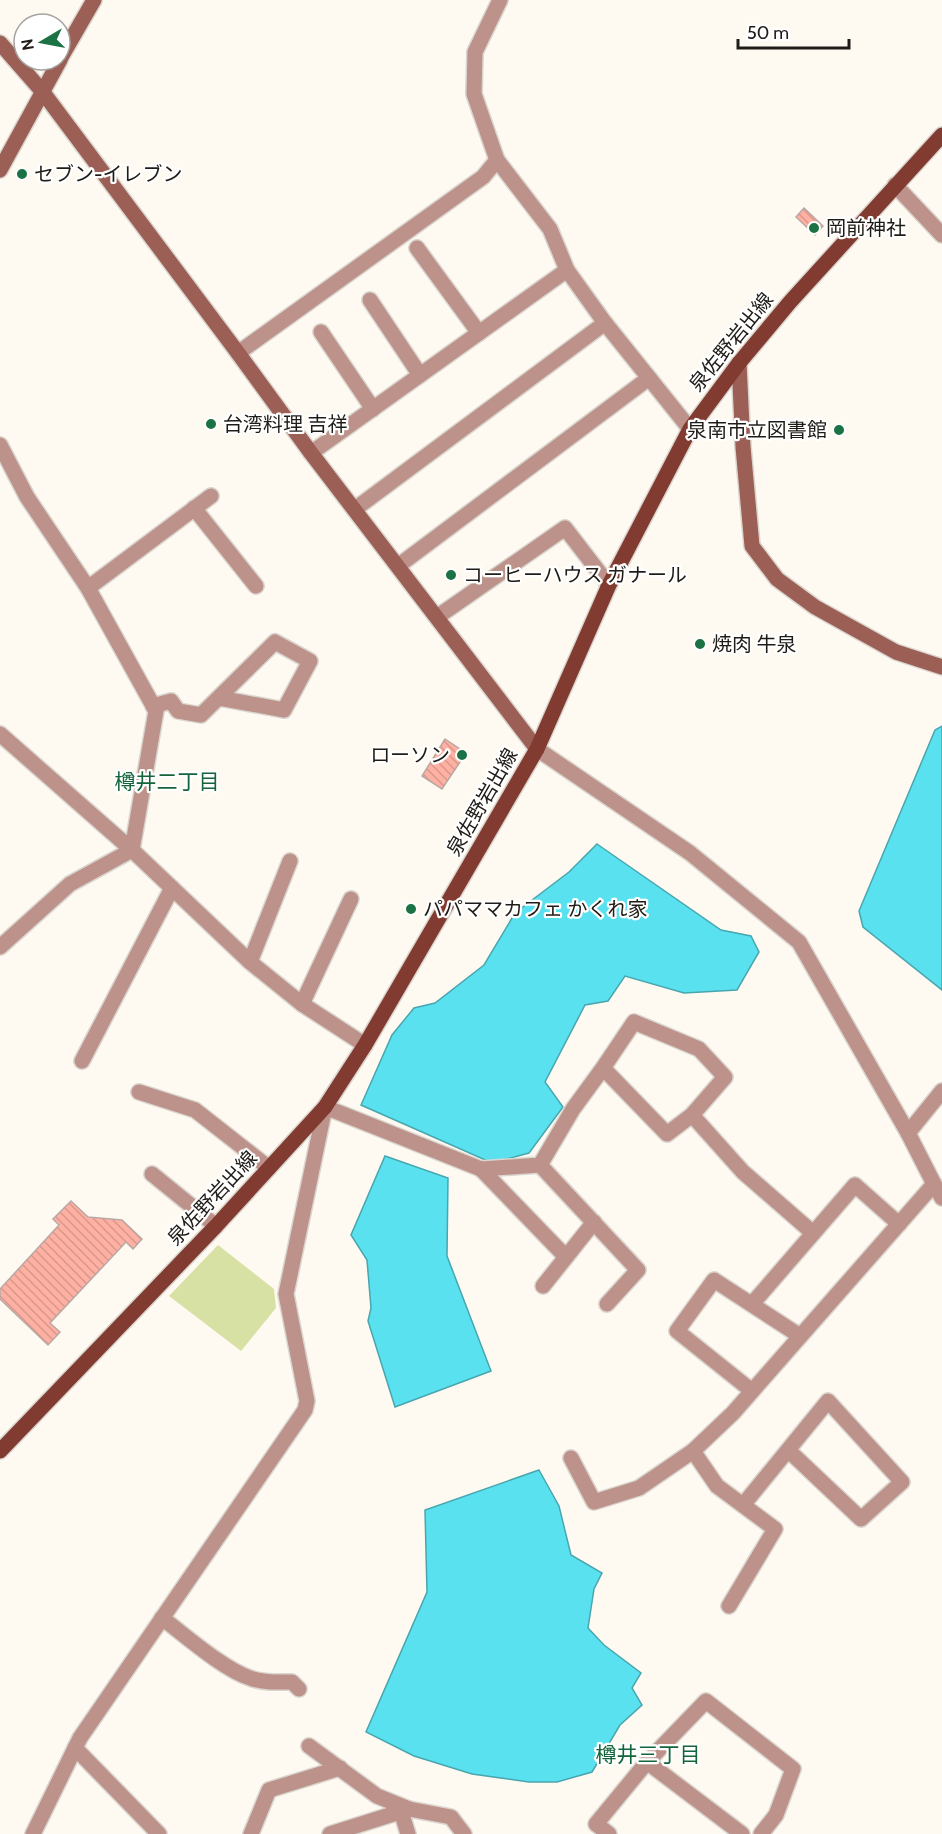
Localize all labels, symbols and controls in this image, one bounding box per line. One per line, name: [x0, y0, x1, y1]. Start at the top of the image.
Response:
north arrow: [12, 12, 72, 72]
scale bar: [738, 12, 849, 50]
text: 50 m: [747, 22, 789, 44]
text: N: [17, 37, 38, 52]
place label: セブン-イレブン: [34, 162, 182, 186]
marker: セブン-イレブン: [15, 167, 29, 181]
place label: 岡前神社: [826, 216, 906, 240]
marker: 岡前神社: [807, 221, 821, 235]
street label: 泉佐野岩出線: [684, 288, 778, 396]
place label: 台湾料理 吉祥: [223, 412, 348, 436]
marker: 台湾料理 吉祥: [204, 417, 218, 431]
place label: 泉南市立図書館: [687, 418, 827, 442]
marker: 泉南市立図書館: [832, 423, 846, 437]
place label: コーヒーハウス ガナール: [463, 563, 687, 587]
marker: コーヒーハウス ガナール: [444, 568, 458, 582]
place label: 焼肉 牛泉: [712, 632, 797, 656]
marker: 焼肉 牛泉: [693, 637, 707, 651]
place label: ローソン: [370, 743, 450, 767]
street label: 泉佐野岩出線: [442, 744, 522, 860]
marker: ローソン: [455, 748, 469, 762]
district label: 樽井二丁目: [115, 769, 220, 794]
place label: パパママカフェ かくれ家: [423, 897, 648, 921]
marker: パパママカフェ かくれ家: [404, 902, 418, 916]
street label: 泉佐野岩出線: [162, 1146, 262, 1250]
district label: 樽井三丁目: [596, 1742, 701, 1767]

